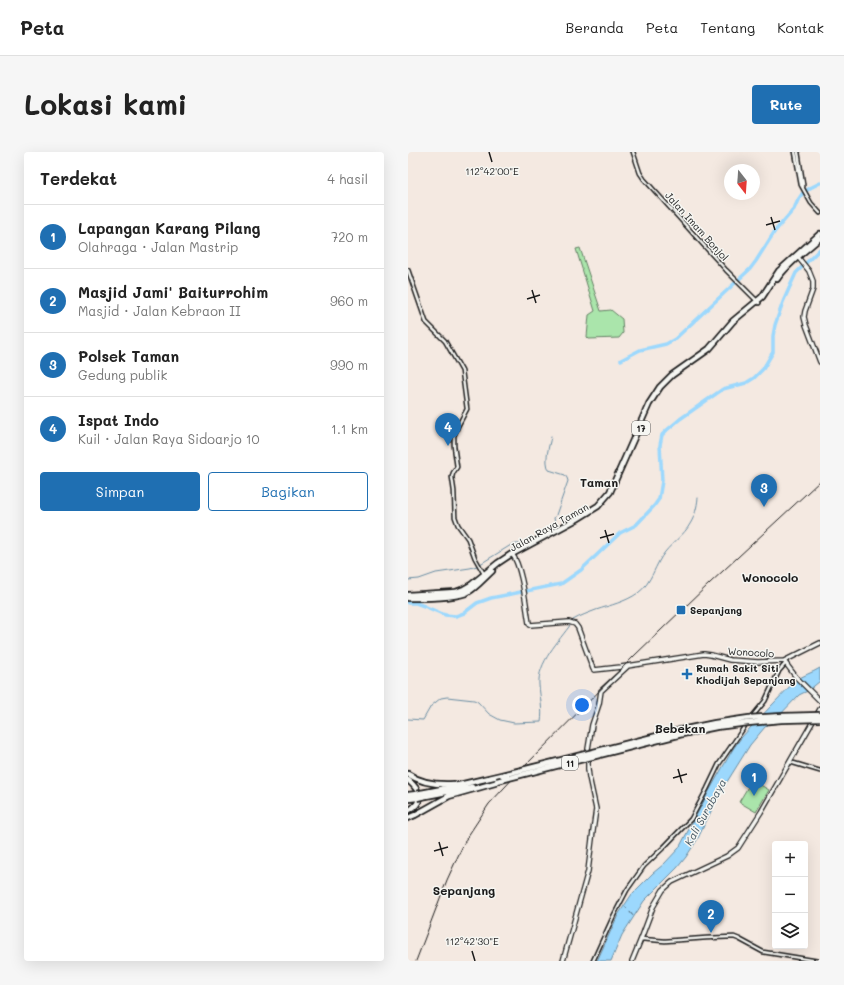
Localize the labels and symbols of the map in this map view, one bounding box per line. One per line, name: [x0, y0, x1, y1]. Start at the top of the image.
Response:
text: 112°42'00"E: [465, 164, 519, 178]
north arrow: [724, 164, 760, 200]
street label: Jalan Imam Bonjol: [662, 188, 732, 264]
pin: 4: [435, 413, 461, 446]
road number: 17: [632, 421, 650, 435]
district label: Taman: [580, 474, 618, 490]
pin: 3: [751, 474, 777, 507]
street label: Jalan Raya Taman: [507, 500, 591, 554]
district label: Wonocolo: [742, 569, 798, 585]
place label: Sepanjang: [690, 603, 742, 617]
marker: Sepanjang: [675, 604, 687, 616]
street label: Wonocolo: [727, 644, 775, 660]
place label: Rumah Sakit Siti Khodijah Sepanjang: [696, 661, 795, 687]
marker: Rumah Sakit Siti Khodijah Sepanjang: [681, 668, 693, 680]
your location: [572, 695, 592, 715]
district label: Bebekan: [655, 720, 705, 736]
road number: 11: [562, 756, 578, 770]
pin: 1: [741, 763, 767, 796]
water label: Kali Surabaya: [680, 776, 730, 848]
district label: Sepanjang: [433, 882, 495, 898]
pin: 2: [698, 900, 724, 933]
text: 112°42'30"E: [445, 934, 499, 948]

